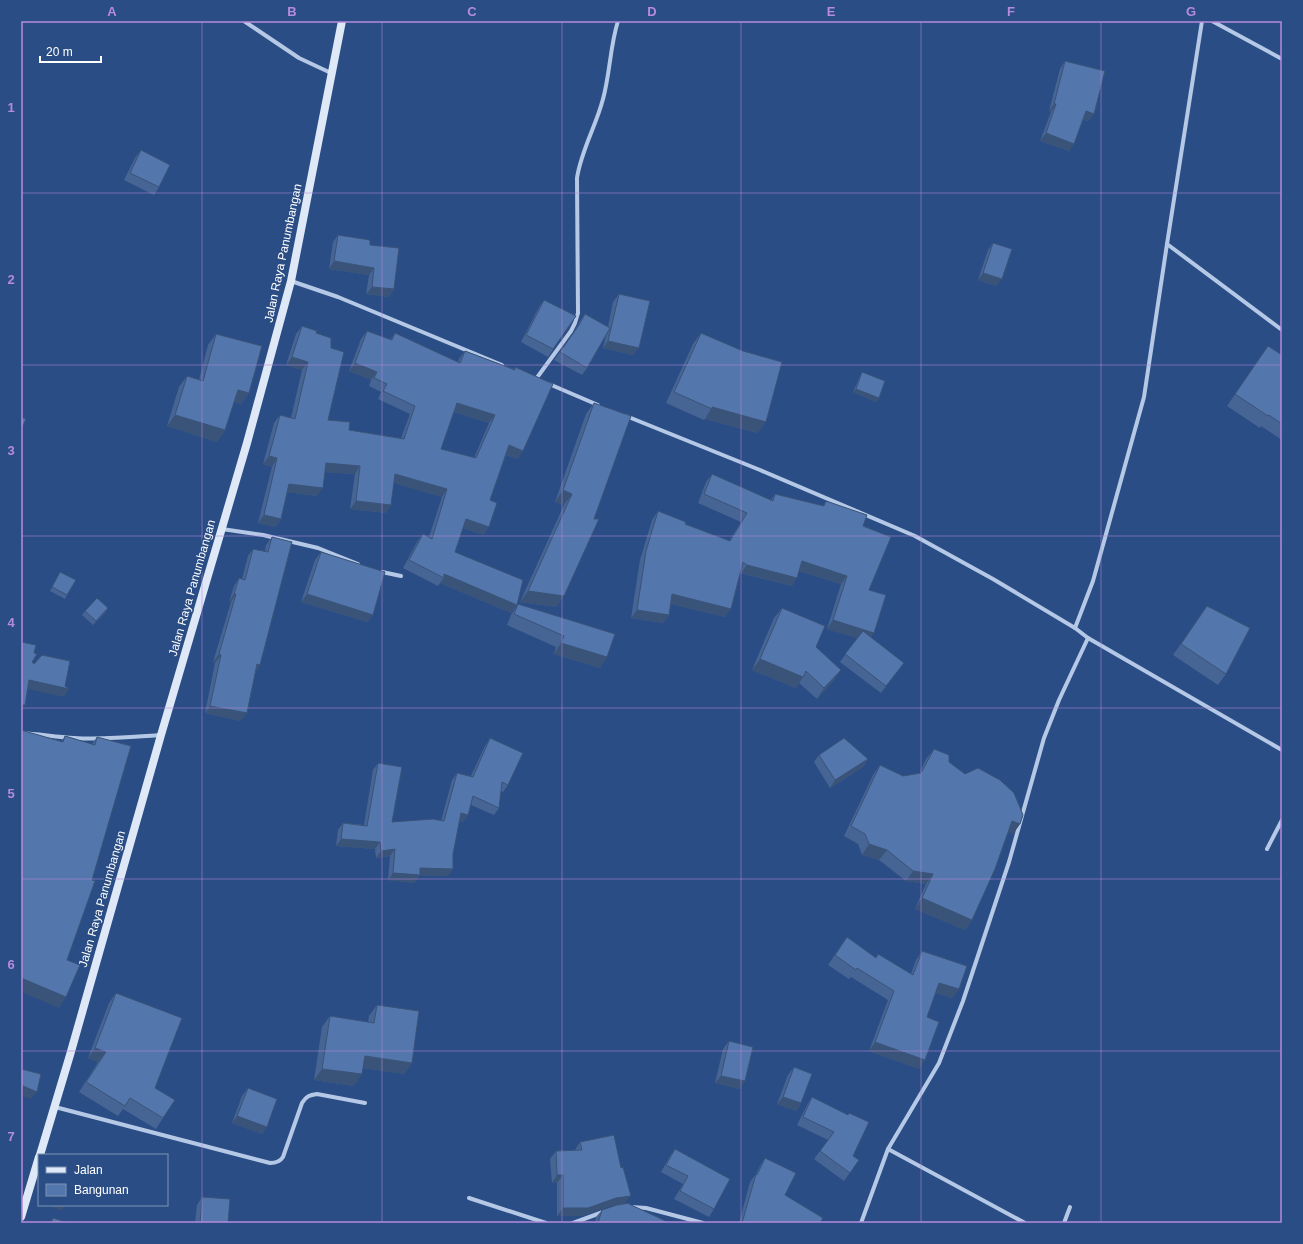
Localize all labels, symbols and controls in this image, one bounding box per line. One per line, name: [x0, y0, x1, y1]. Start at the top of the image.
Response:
text: A: [107, 4, 117, 19]
text: B: [287, 4, 297, 19]
text: C: [467, 4, 477, 19]
text: D: [647, 4, 657, 19]
text: E: [827, 4, 836, 19]
text: F: [1007, 4, 1015, 19]
text: G: [1186, 4, 1196, 19]
scale bar: [40, 38, 101, 64]
text: 20 m: [46, 45, 73, 59]
text: 1: [7, 100, 15, 115]
street label: Jalan Raya Panumbangan: [261, 182, 305, 324]
text: 2: [7, 272, 15, 287]
text: 3: [7, 443, 15, 458]
street label: Jalan Raya Panumbangan: [166, 518, 218, 658]
text: 4: [7, 615, 15, 630]
text: 5: [7, 786, 15, 801]
street label: Jalan Raya Panumbangan: [76, 829, 128, 969]
text: 6: [7, 957, 15, 972]
text: 7: [7, 1129, 15, 1144]
legend: [38, 1154, 168, 1206]
text: Jalan: [74, 1163, 103, 1177]
text: Bangunan: [74, 1183, 129, 1197]

